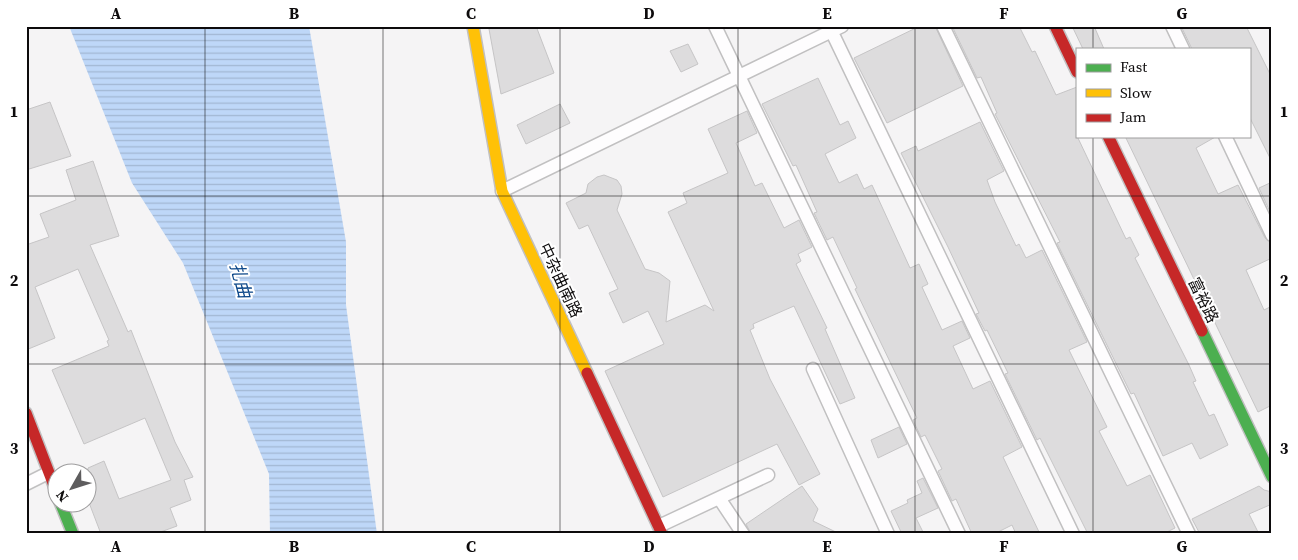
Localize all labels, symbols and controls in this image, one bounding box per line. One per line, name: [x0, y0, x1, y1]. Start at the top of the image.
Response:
text: A: [111, 2, 122, 24]
text: B: [289, 2, 300, 24]
text: C: [466, 2, 476, 24]
text: D: [643, 2, 655, 24]
text: E: [822, 2, 832, 24]
text: F: [999, 2, 1009, 24]
text: G: [1177, 2, 1188, 24]
legend: [1076, 48, 1250, 138]
text: Fast: [1120, 56, 1147, 77]
text: Slow: [1120, 82, 1152, 103]
text: 1: [10, 100, 18, 122]
text: 1: [1280, 100, 1288, 122]
text: Jam: [1119, 106, 1147, 127]
street label: 中杂曲南路: [534, 239, 588, 321]
water label: 扎曲: [224, 259, 258, 303]
text: 2: [10, 269, 19, 291]
text: 2: [1280, 269, 1289, 291]
street label: 富裕路: [1184, 274, 1224, 326]
text: 3: [10, 437, 19, 459]
text: 3: [1280, 437, 1289, 459]
north arrow: [48, 462, 98, 512]
text: N: [51, 486, 73, 506]
text: A: [111, 535, 122, 557]
text: B: [289, 535, 300, 557]
text: C: [466, 535, 476, 557]
text: D: [643, 535, 655, 557]
text: E: [822, 535, 832, 557]
text: F: [999, 535, 1009, 557]
text: G: [1177, 535, 1188, 557]

